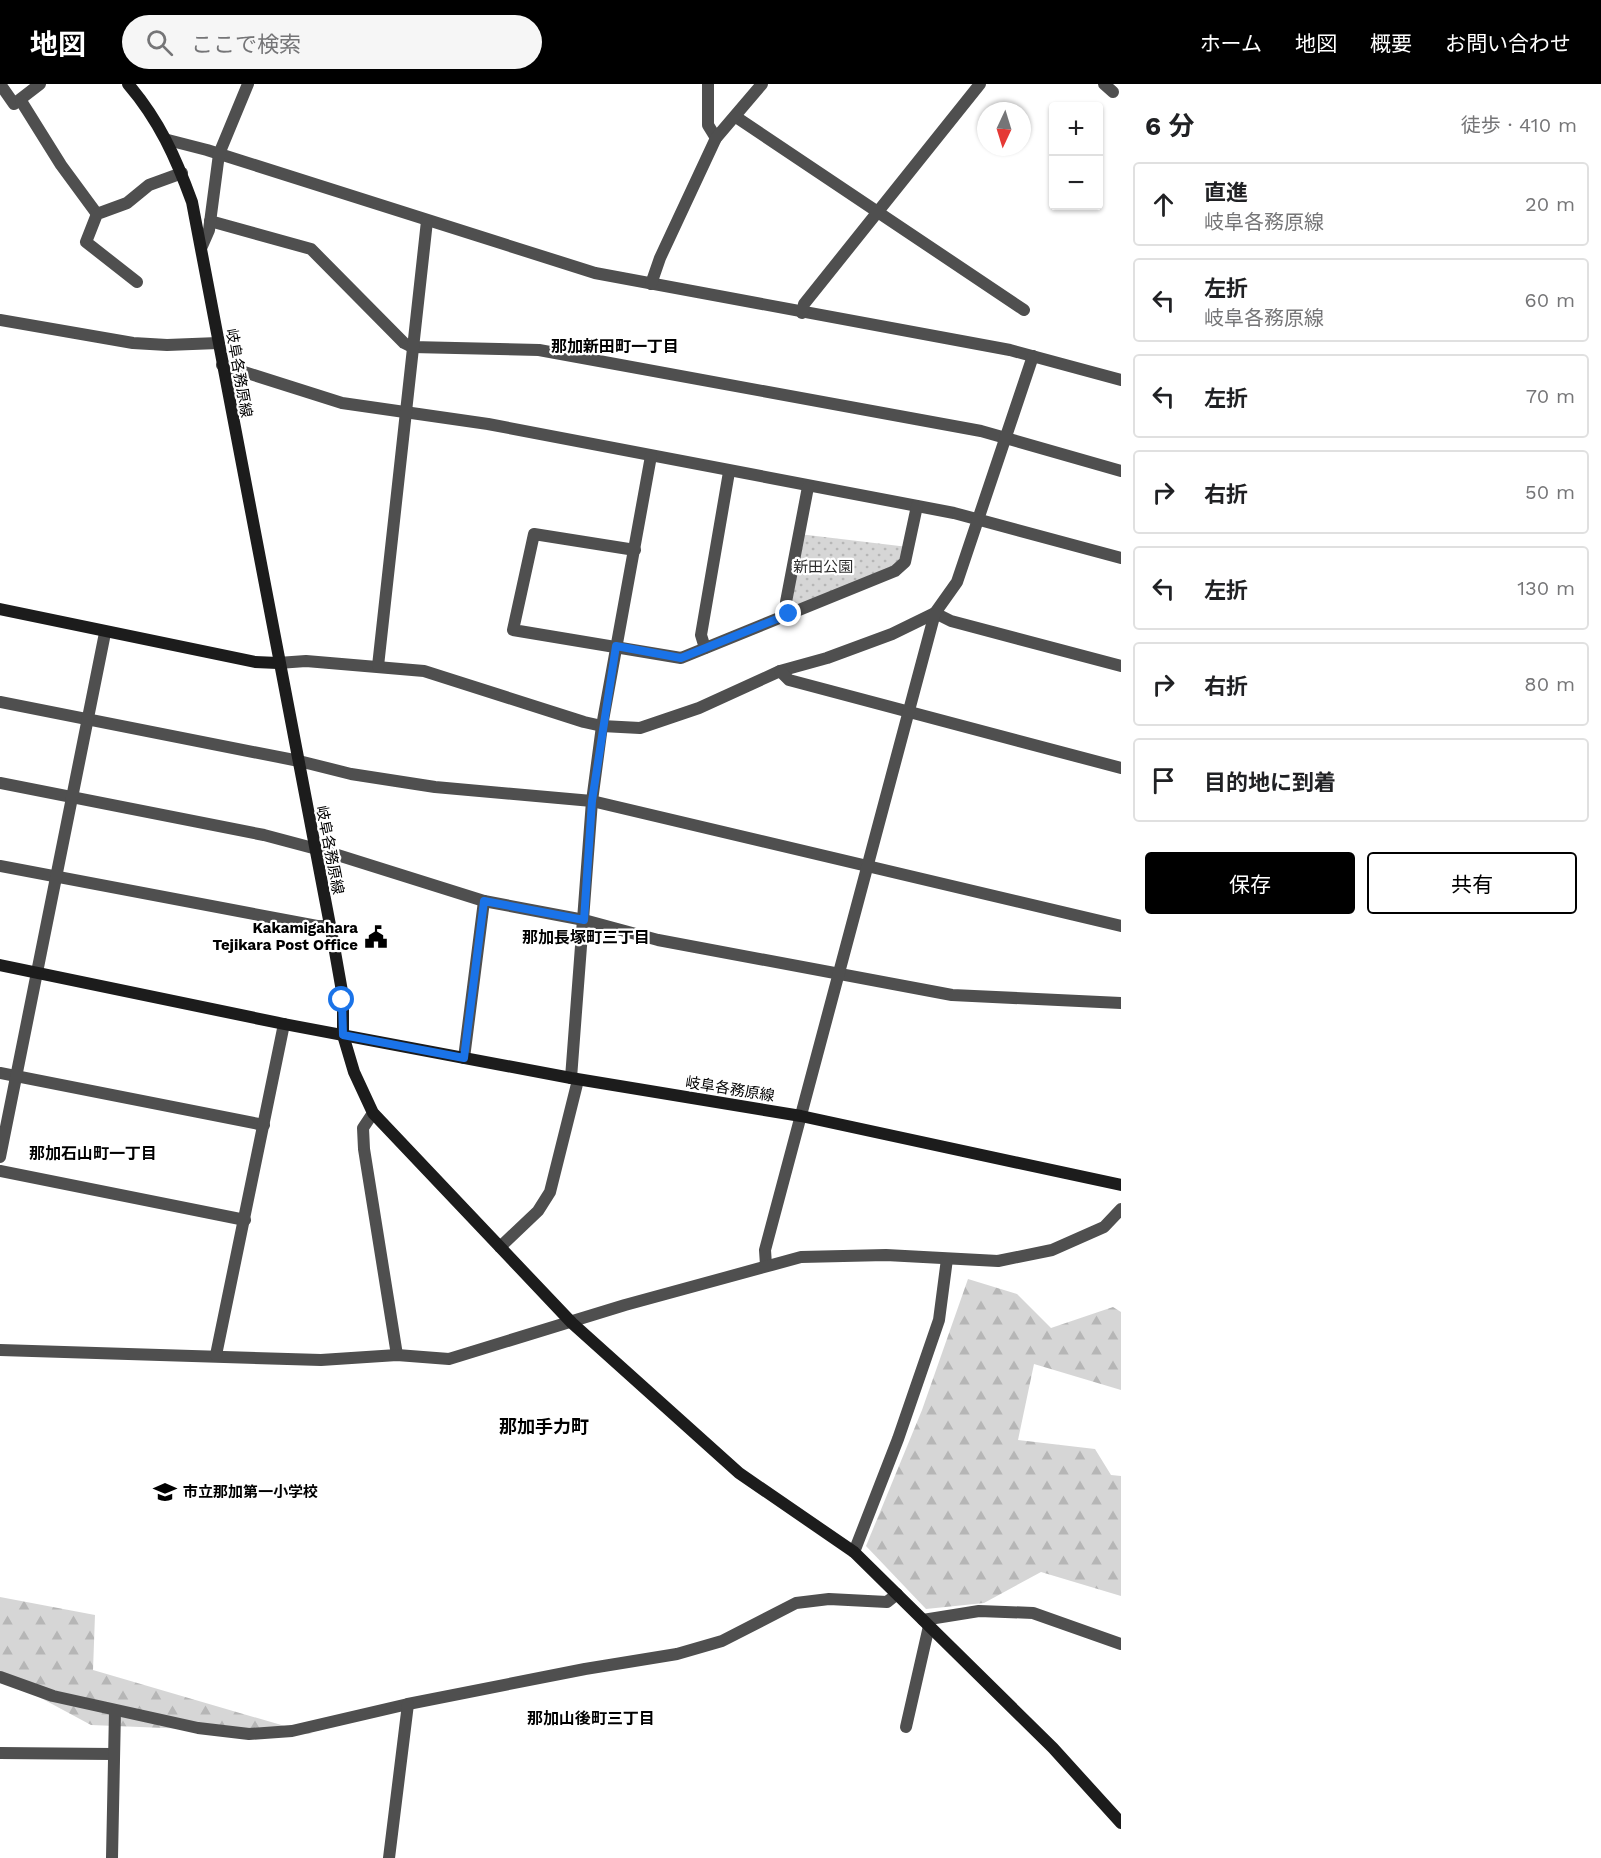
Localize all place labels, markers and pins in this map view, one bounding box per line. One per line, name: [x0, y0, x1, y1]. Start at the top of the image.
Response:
place label: Kakamigahara Tejikara Post Office: [213, 919, 358, 954]
public building icon: Kakamigahara Tejikara Post Office: [363, 924, 389, 950]
school or university icon: 市立那加第一小学校: [152, 1479, 178, 1505]
place label: 市立那加第一小学校: [183, 1483, 318, 1501]

